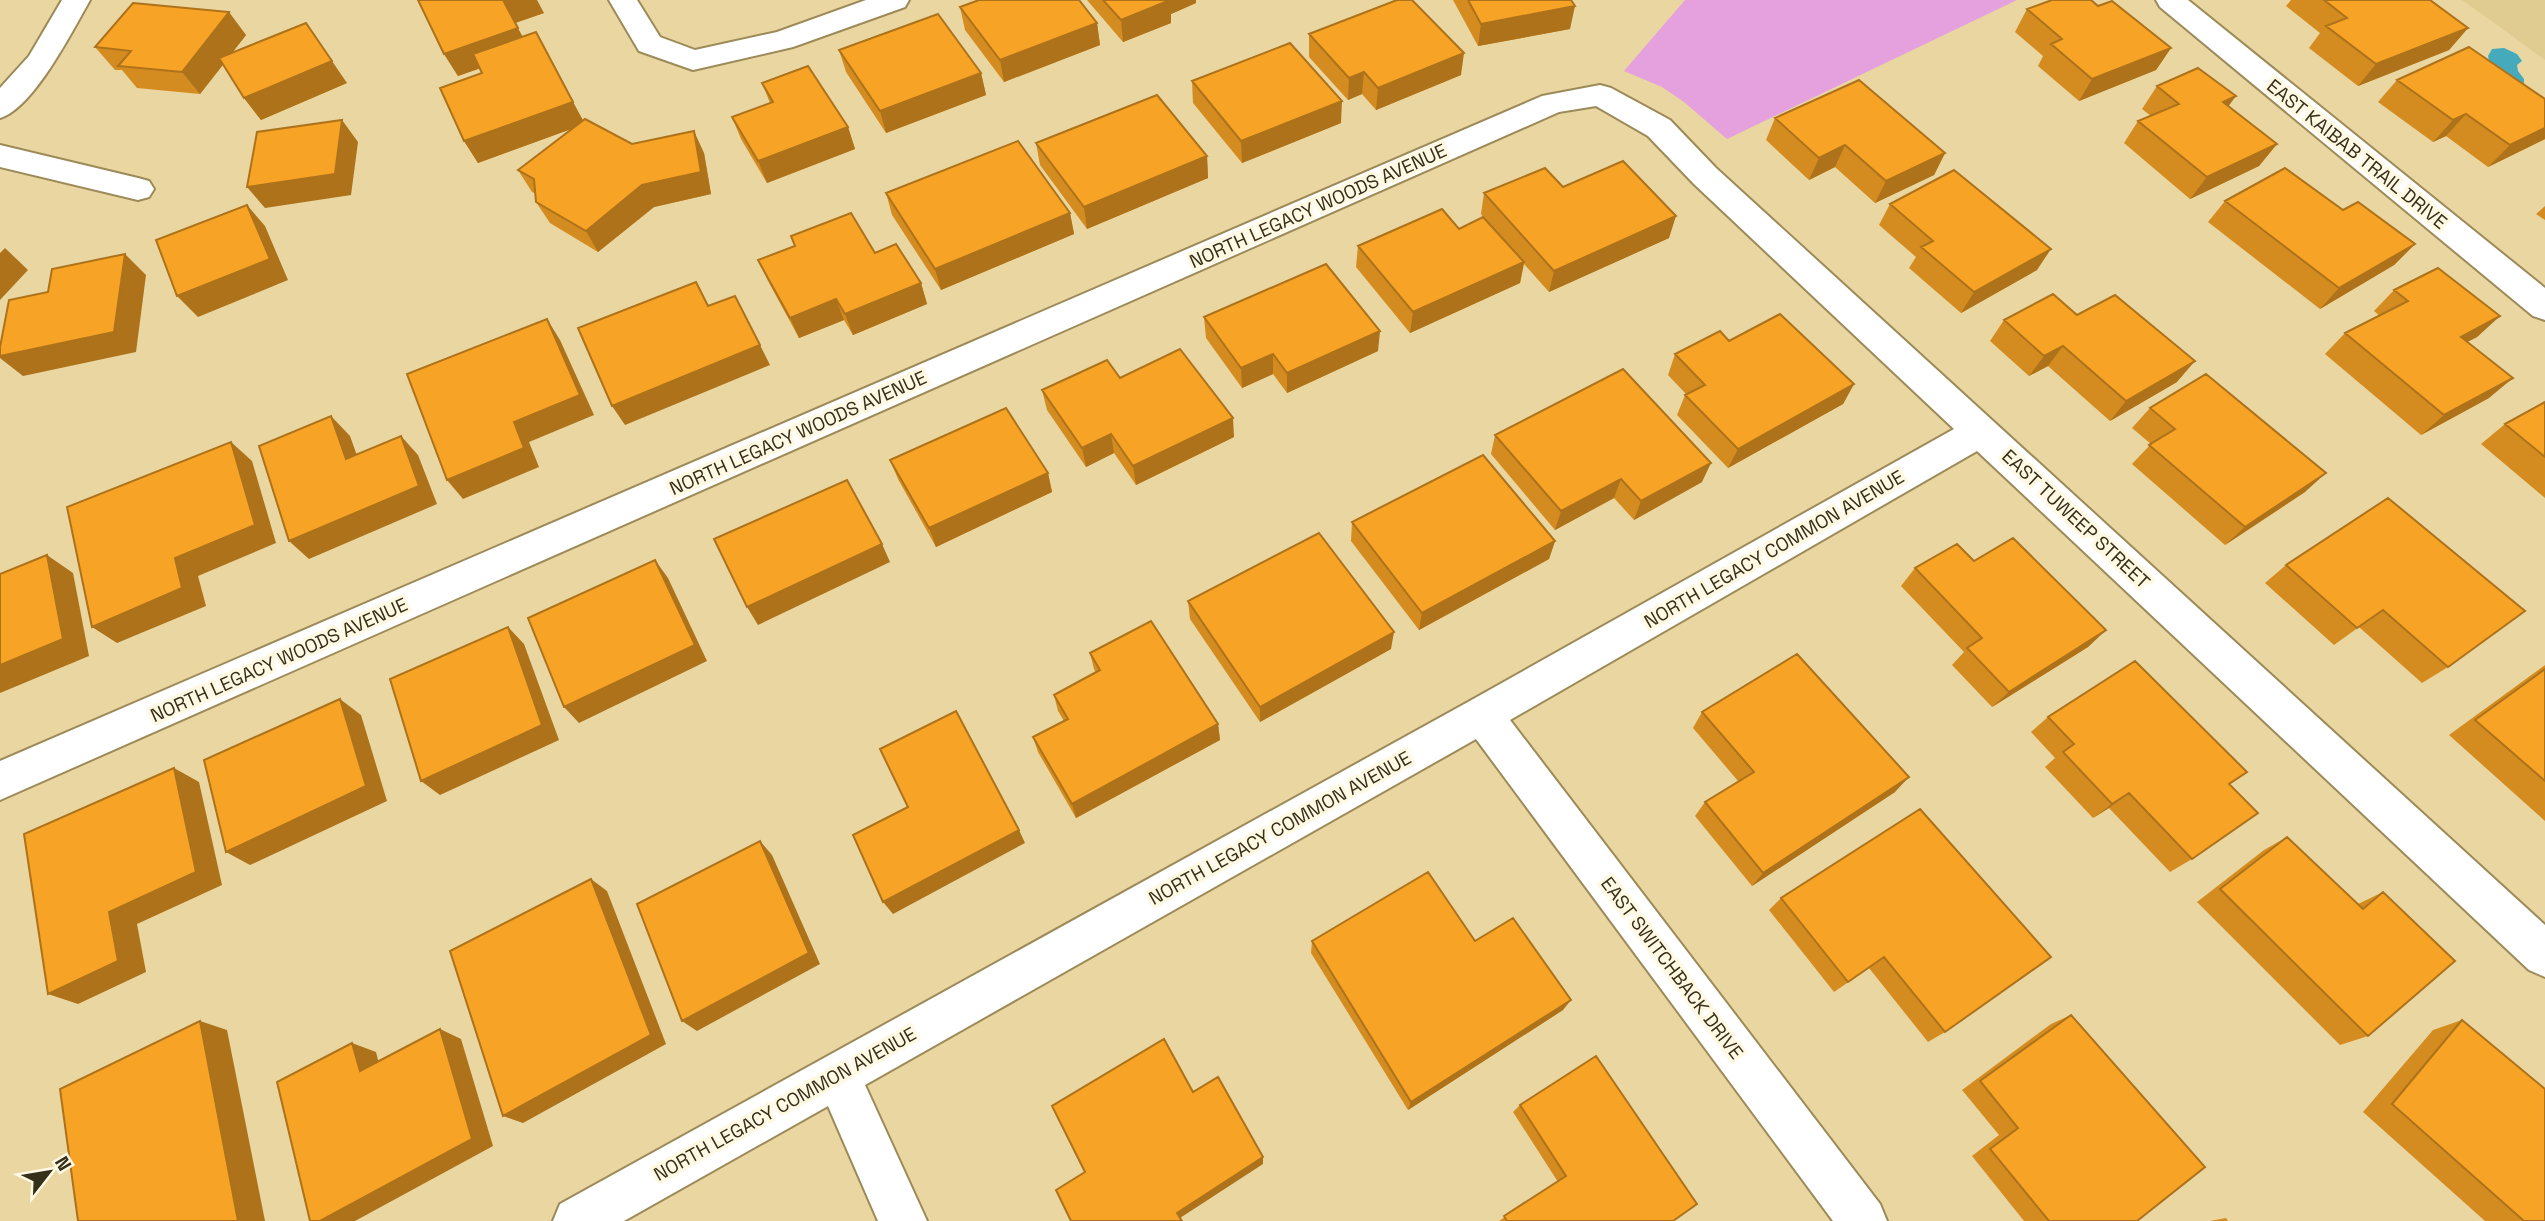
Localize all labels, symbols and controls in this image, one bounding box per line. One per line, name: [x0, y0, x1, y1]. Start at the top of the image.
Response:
street label: EAST KAIBAB TRAIL DRIVE: [2262, 73, 2452, 235]
street label: NORTH LEGACY WOODS AVENUE: [1186, 138, 1450, 274]
street label: NORTH LEGACY WOODS AVENUE: [666, 365, 930, 501]
street label: EAST TUWEEP STREET: [1997, 444, 2155, 594]
street label: NORTH LEGACY COMMON AVENUE: [1639, 464, 1909, 634]
street label: NORTH LEGACY WOODS AVENUE: [147, 592, 411, 728]
street label: NORTH LEGACY COMMON AVENUE: [1144, 745, 1416, 911]
street label: EAST SWITCHBACK DRIVE: [1595, 872, 1749, 1064]
street label: NORTH LEGACY COMMON AVENUE: [649, 1021, 921, 1187]
north arrow: [14, 1137, 84, 1207]
text: N: [49, 1152, 77, 1175]

